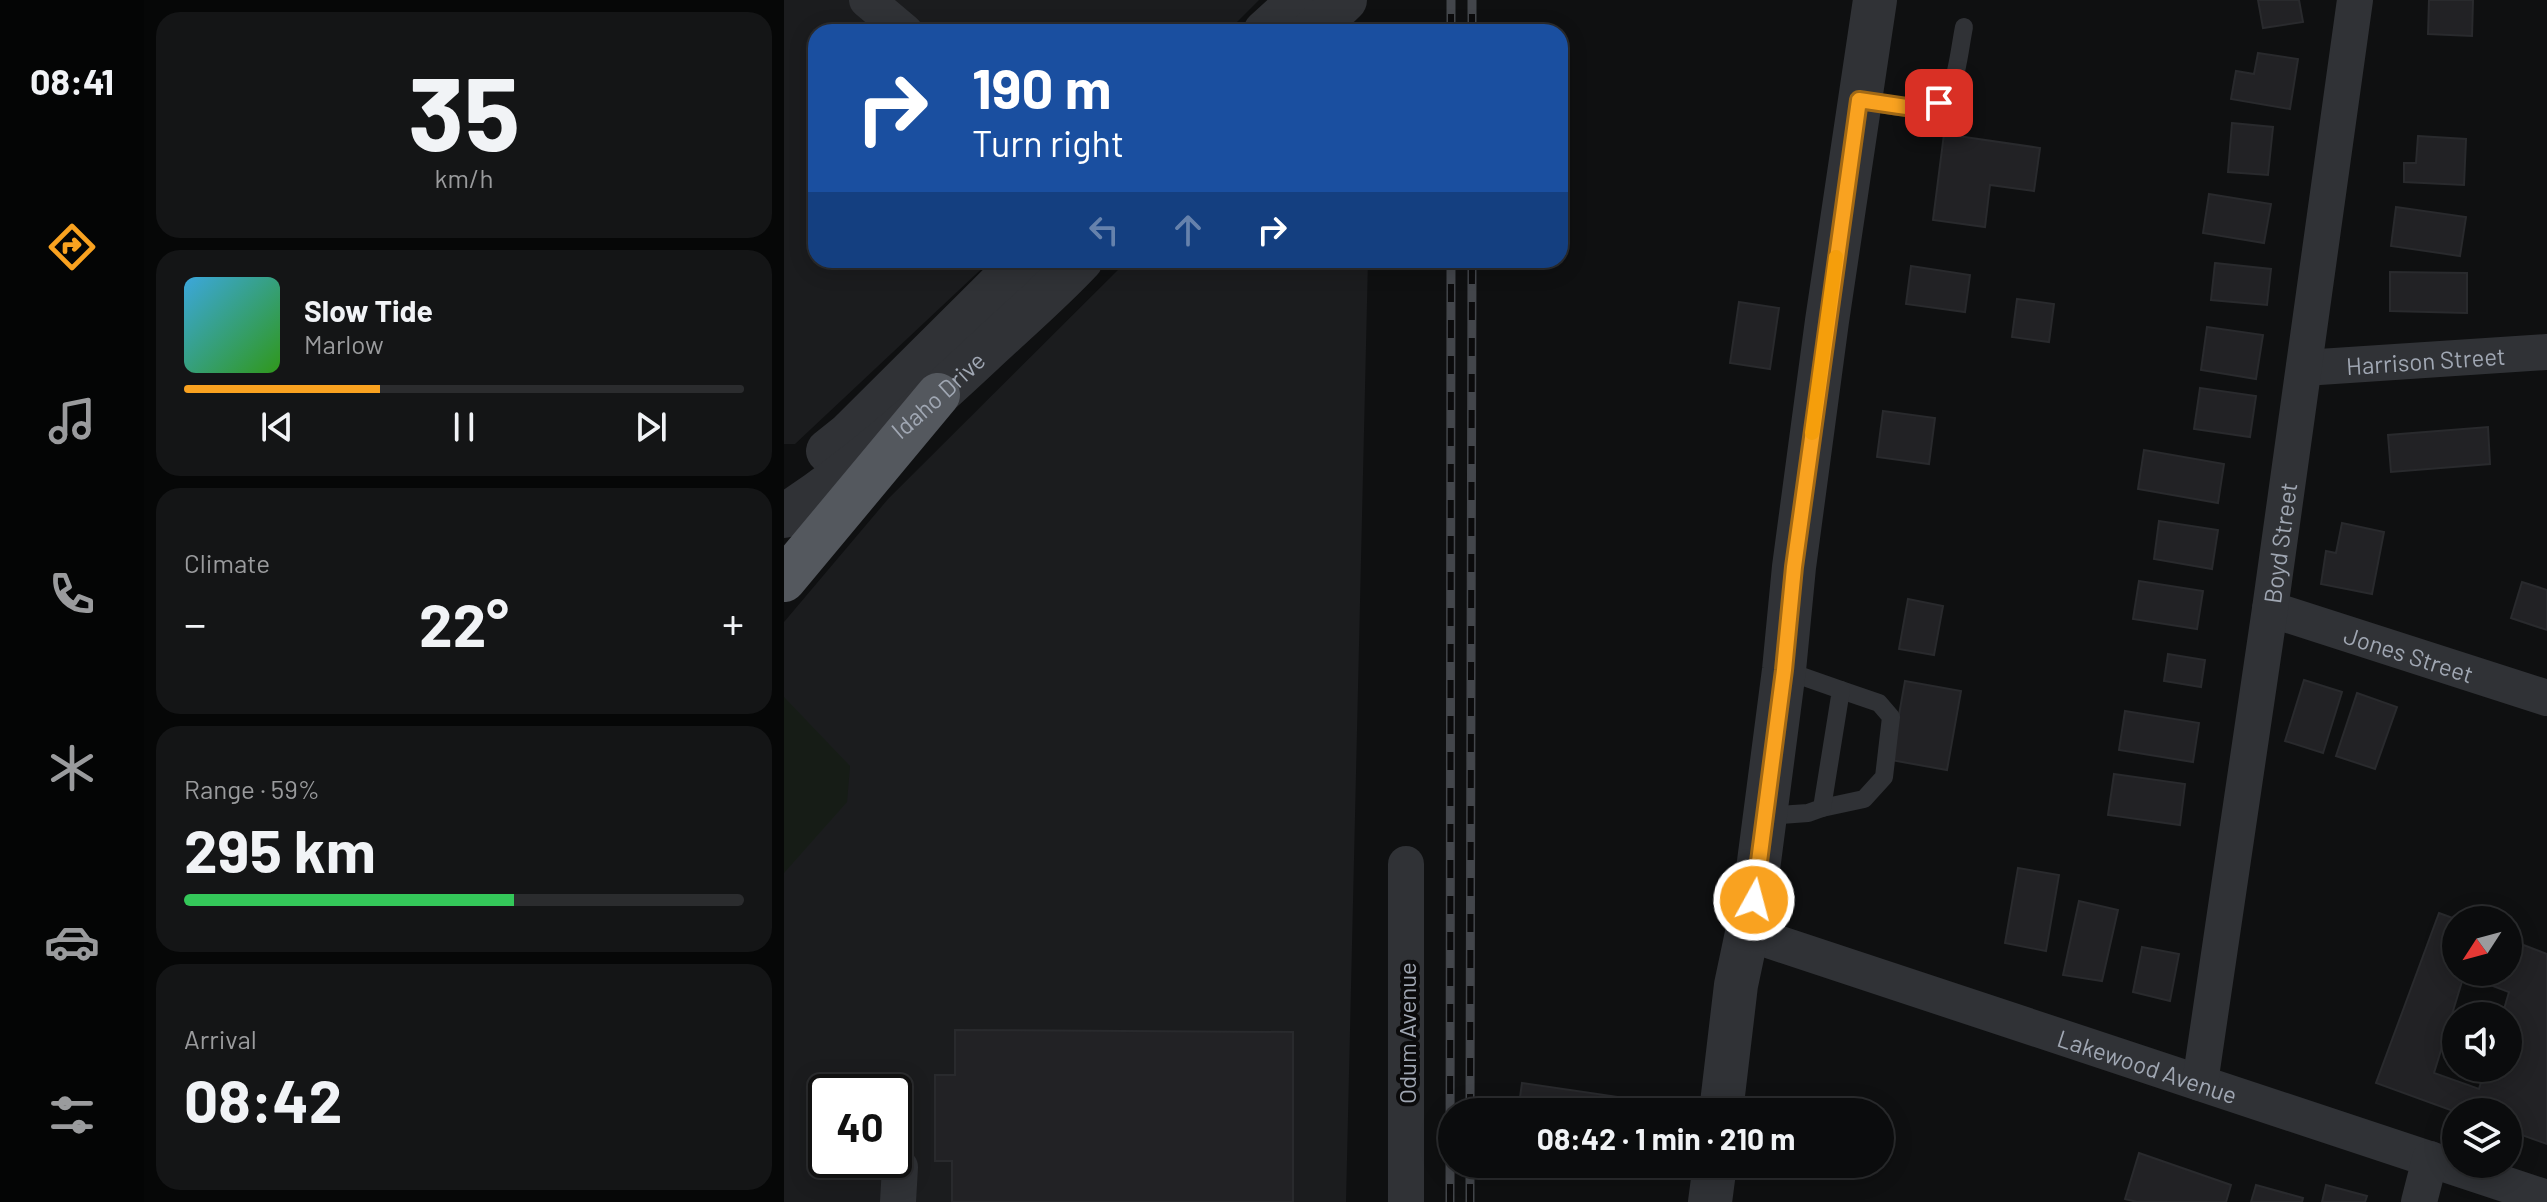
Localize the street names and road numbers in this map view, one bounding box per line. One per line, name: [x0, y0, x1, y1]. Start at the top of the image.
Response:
street label: Harrison Street: [2345, 340, 2506, 380]
street label: Idaho Drive: [885, 345, 990, 444]
street label: Boyd Street: [2256, 480, 2302, 605]
street label: Jones Street: [2341, 619, 2477, 688]
street label: Odum Avenue: [1392, 962, 1421, 1104]
street label: Lakewood Avenue: [2054, 1022, 2241, 1109]

